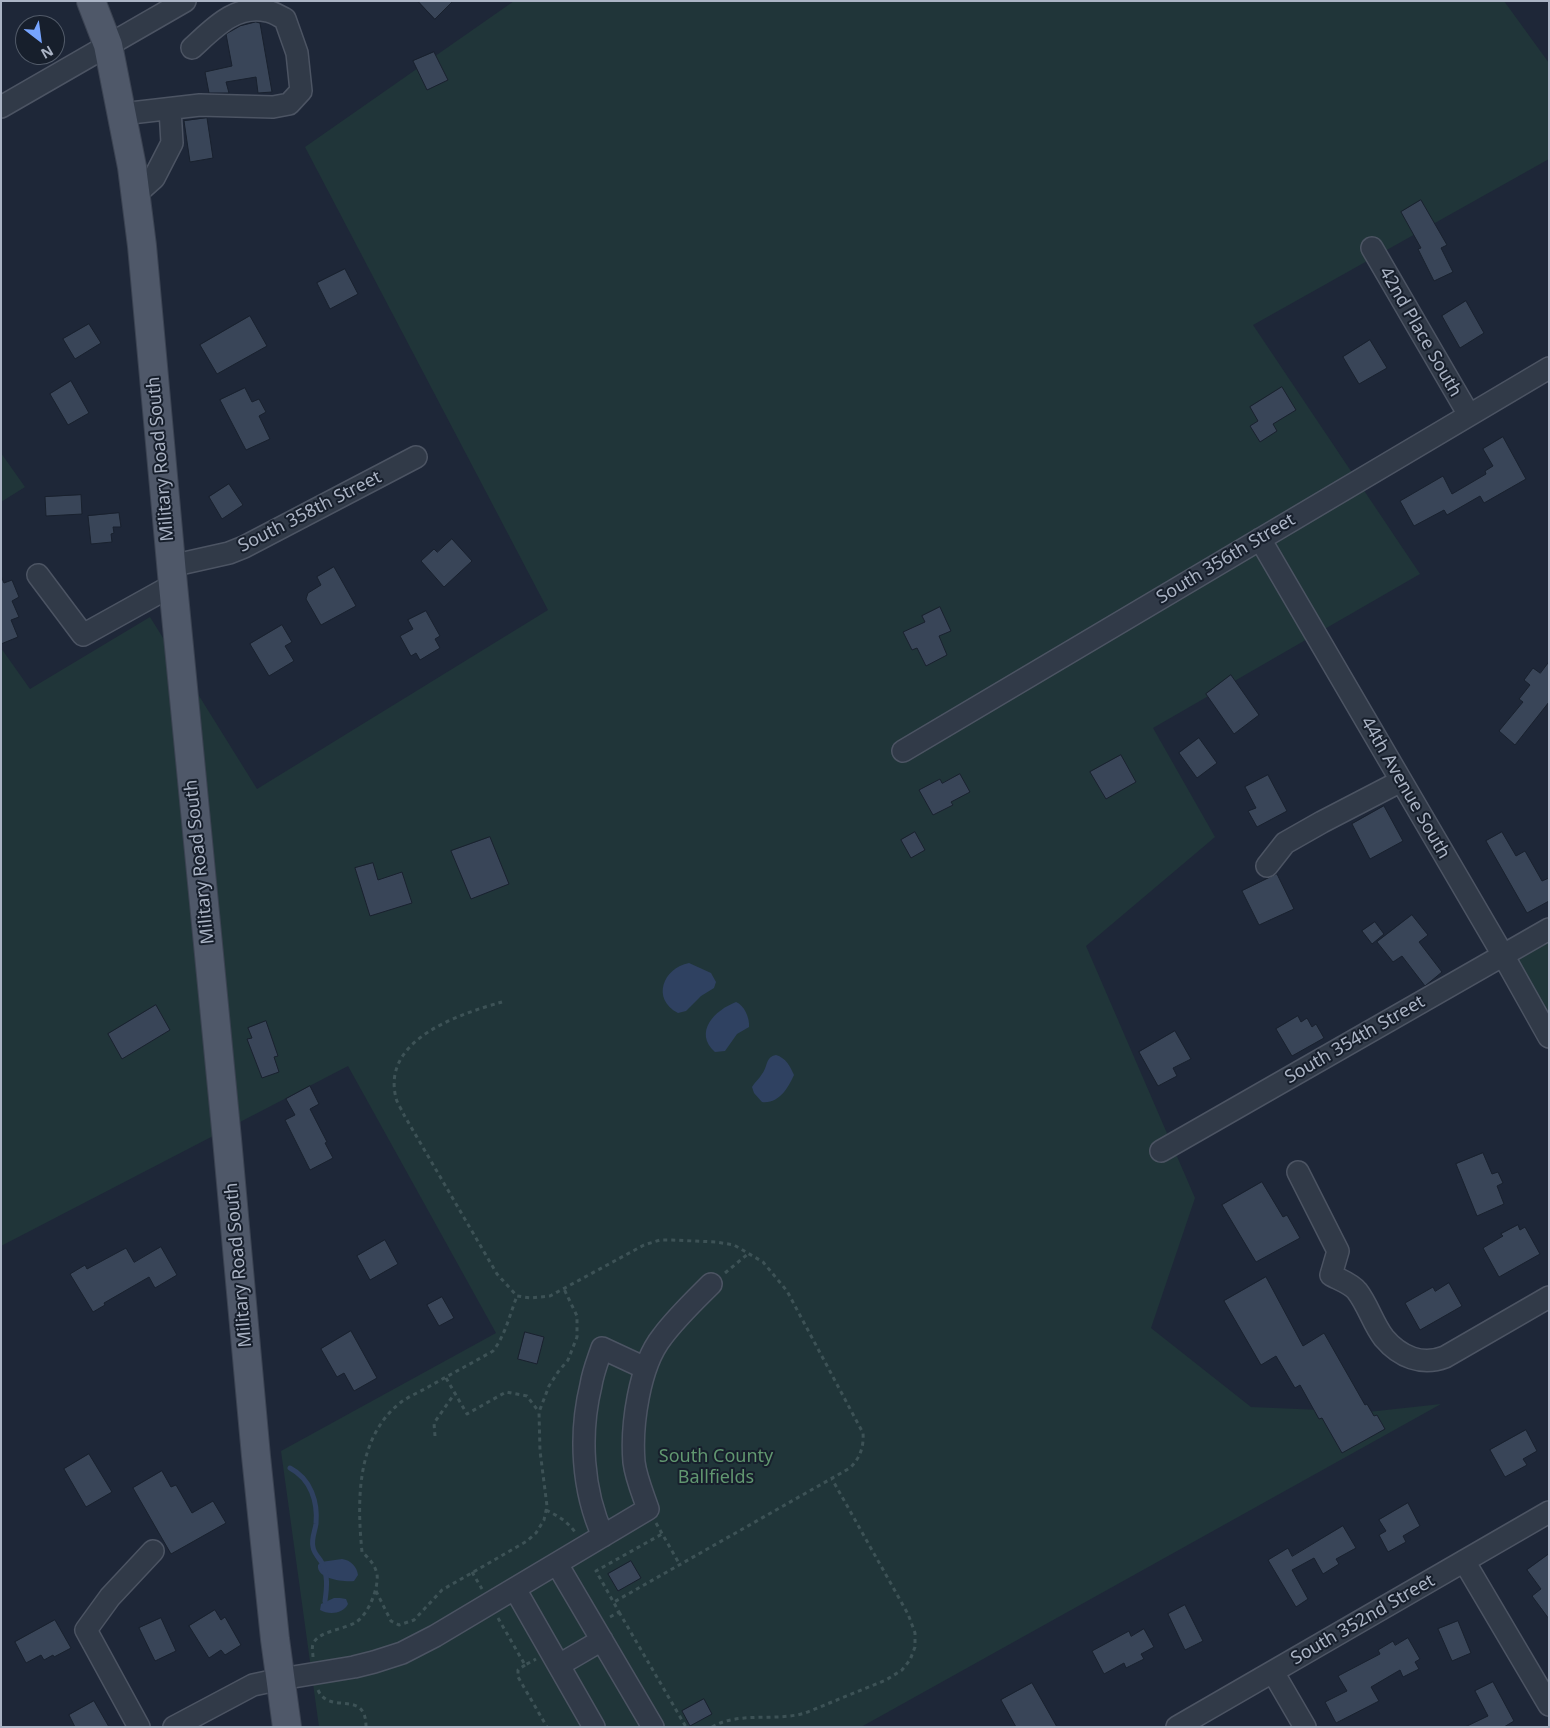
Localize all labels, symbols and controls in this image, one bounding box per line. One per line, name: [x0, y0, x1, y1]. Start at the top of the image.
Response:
north arrow: [15, 15, 65, 65]
text: N: [38, 41, 57, 64]
street label: 42nd Place South: [1374, 263, 1466, 401]
street label: Military Road South: [143, 376, 179, 542]
street label: South 358th Street: [235, 467, 385, 557]
street label: South 356th Street: [1153, 509, 1299, 609]
street label: 44th Avenue South: [1356, 713, 1454, 863]
street label: Military Road South: [181, 779, 219, 945]
street label: South 354th Street: [1281, 991, 1429, 1089]
street label: Military Road South: [221, 1182, 257, 1348]
park label: South County Ballfields: [659, 1446, 773, 1488]
street label: South 352nd Street: [1287, 1570, 1439, 1670]

